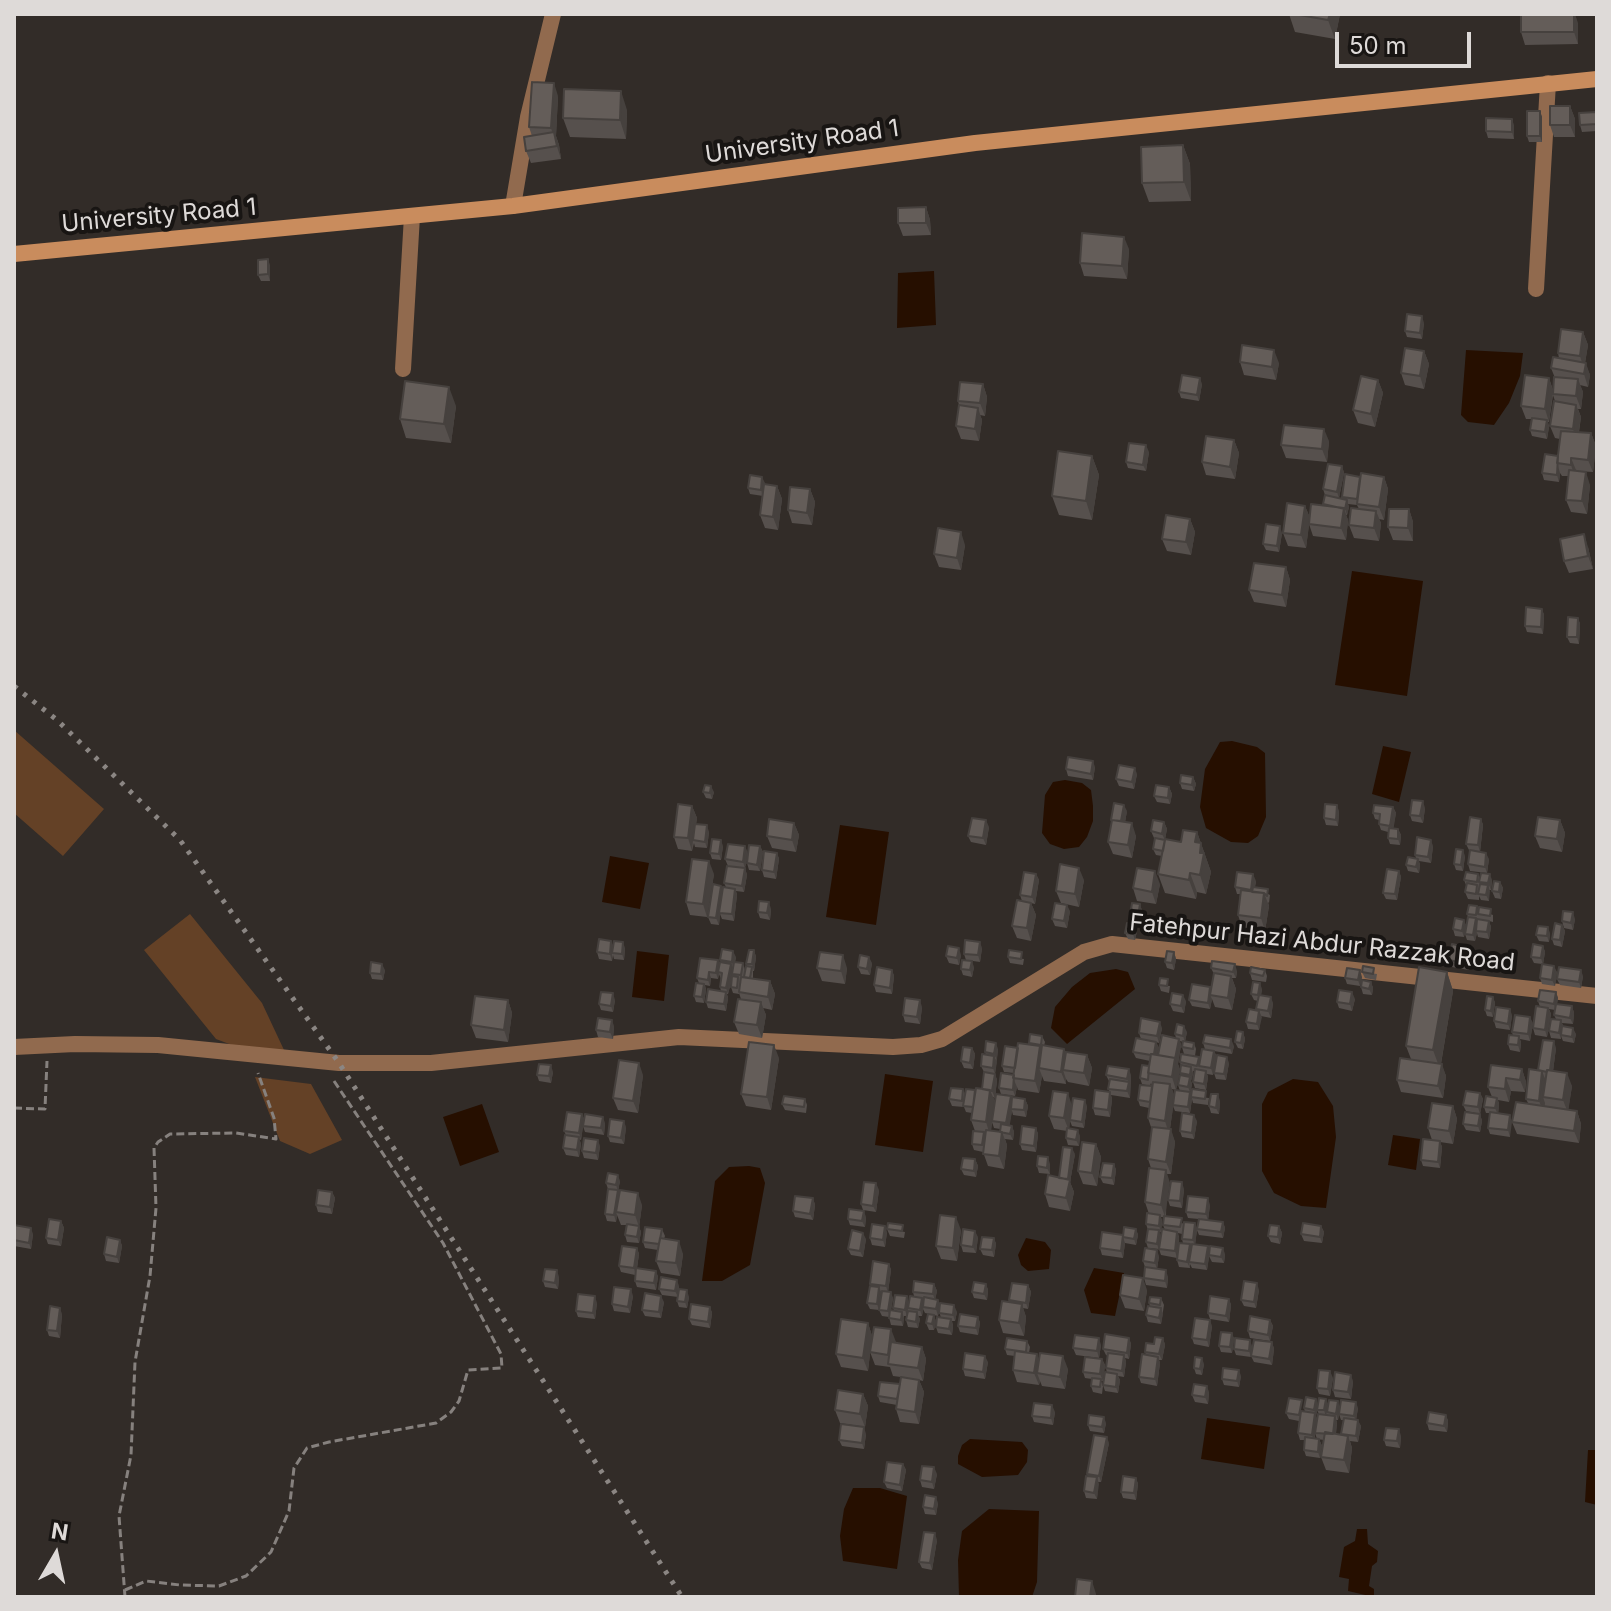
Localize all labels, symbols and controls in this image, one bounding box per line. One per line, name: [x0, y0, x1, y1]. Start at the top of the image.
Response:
scale bar: [1339, 16, 1475, 66]
text: 50 m: [1349, 31, 1407, 60]
street label: University Road 1: [703, 114, 901, 170]
street label: University Road 1: [60, 193, 258, 239]
street label: Fatehpur Hazi Abdur Razzak Road: [1128, 908, 1516, 978]
north arrow: [16, 1515, 96, 1595]
text: N: [49, 1517, 70, 1545]

